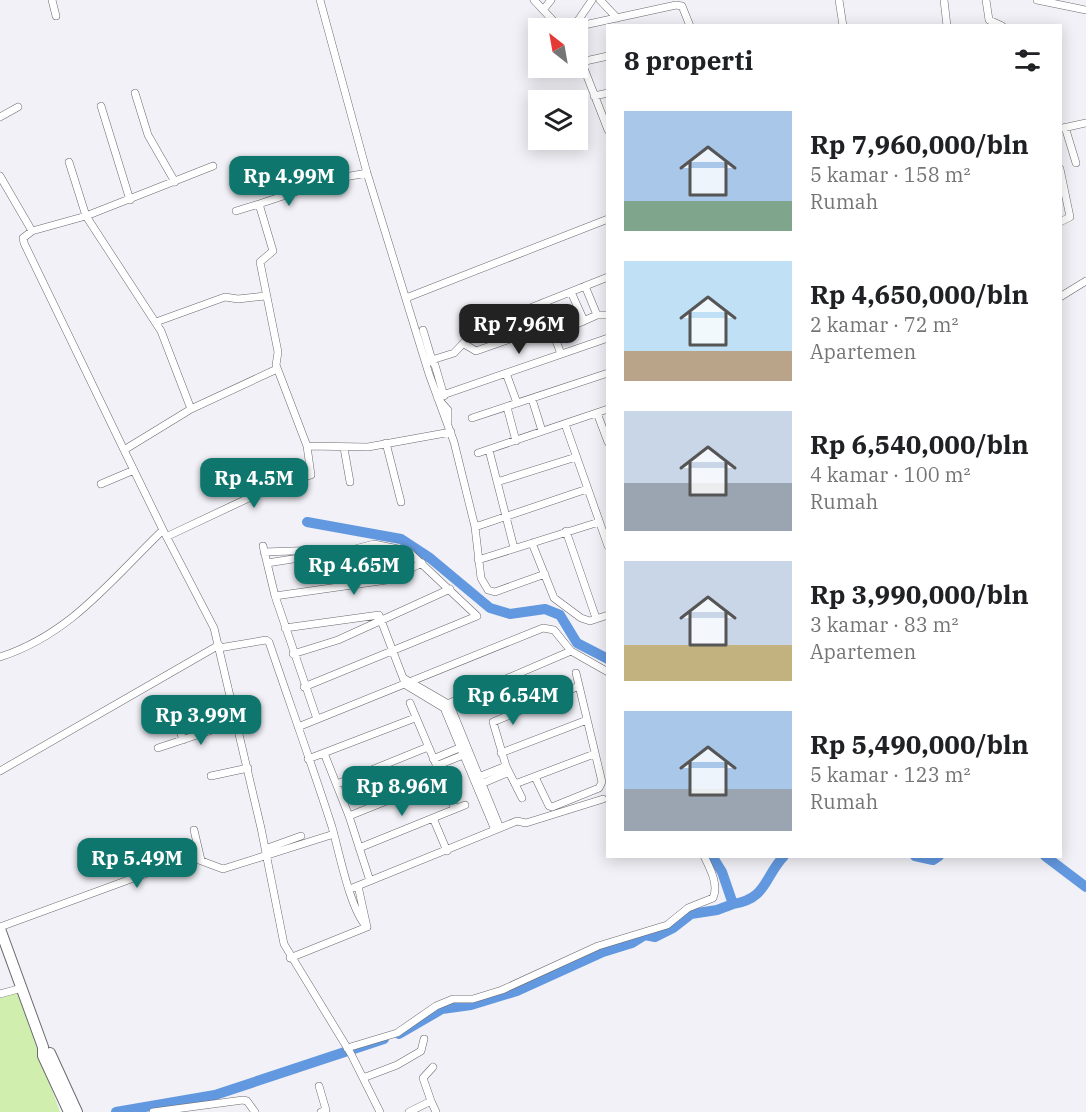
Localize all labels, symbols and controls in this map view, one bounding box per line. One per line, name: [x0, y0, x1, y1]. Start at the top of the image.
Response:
north arrow: [528, 18, 588, 78]
map controls: [528, 18, 588, 150]
text: 8 properti: [624, 43, 753, 77]
icon: filters: [1011, 44, 1044, 77]
button: layers: [528, 90, 588, 150]
text: Rp 7,960,000/bln: [810, 127, 1029, 161]
icon: home: [672, 135, 744, 207]
pin: Rp 4.99M: [227, 156, 351, 207]
text: 5 kamar · 158 m²: [810, 161, 970, 188]
text: Rp 4.99M: [243, 162, 335, 189]
text: Rumah: [810, 188, 878, 215]
text: Rp 4,650,000/bln: [810, 277, 1029, 311]
icon: home: [672, 285, 744, 357]
pin: Rp 7.96M: [457, 304, 581, 355]
text: Rp 7.96M: [473, 310, 565, 337]
text: 2 kamar · 72 m²: [810, 311, 958, 338]
text: Apartemen: [810, 338, 916, 365]
text: Rp 6,540,000/bln: [810, 427, 1029, 461]
icon: home: [672, 435, 744, 507]
pin: Rp 4.5M: [199, 458, 309, 509]
text: 4 kamar · 100 m²: [810, 461, 970, 488]
text: Rp 4.5M: [214, 464, 294, 491]
text: Rumah: [810, 488, 878, 515]
pin: Rp 4.65M: [292, 545, 416, 596]
text: Rp 4.65M: [308, 551, 400, 578]
text: Rp 3,990,000/bln: [810, 577, 1029, 611]
icon: home: [672, 585, 744, 657]
text: 3 kamar · 83 m²: [810, 611, 958, 638]
text: Apartemen: [810, 638, 916, 665]
pin: Rp 6.54M: [451, 675, 575, 726]
text: Rp 6.54M: [467, 681, 559, 708]
pin: Rp 3.99M: [139, 695, 263, 746]
text: Rp 3.99M: [155, 701, 247, 728]
text: Rp 5,490,000/bln: [810, 727, 1029, 761]
icon: home: [672, 735, 744, 807]
text: 5 kamar · 123 m²: [810, 761, 970, 788]
pin: Rp 8.96M: [340, 766, 464, 817]
text: Rp 8.96M: [356, 772, 448, 799]
text: Rumah: [810, 788, 878, 815]
pin: Rp 5.49M: [75, 838, 199, 889]
text: Rp 5.49M: [91, 844, 183, 871]

